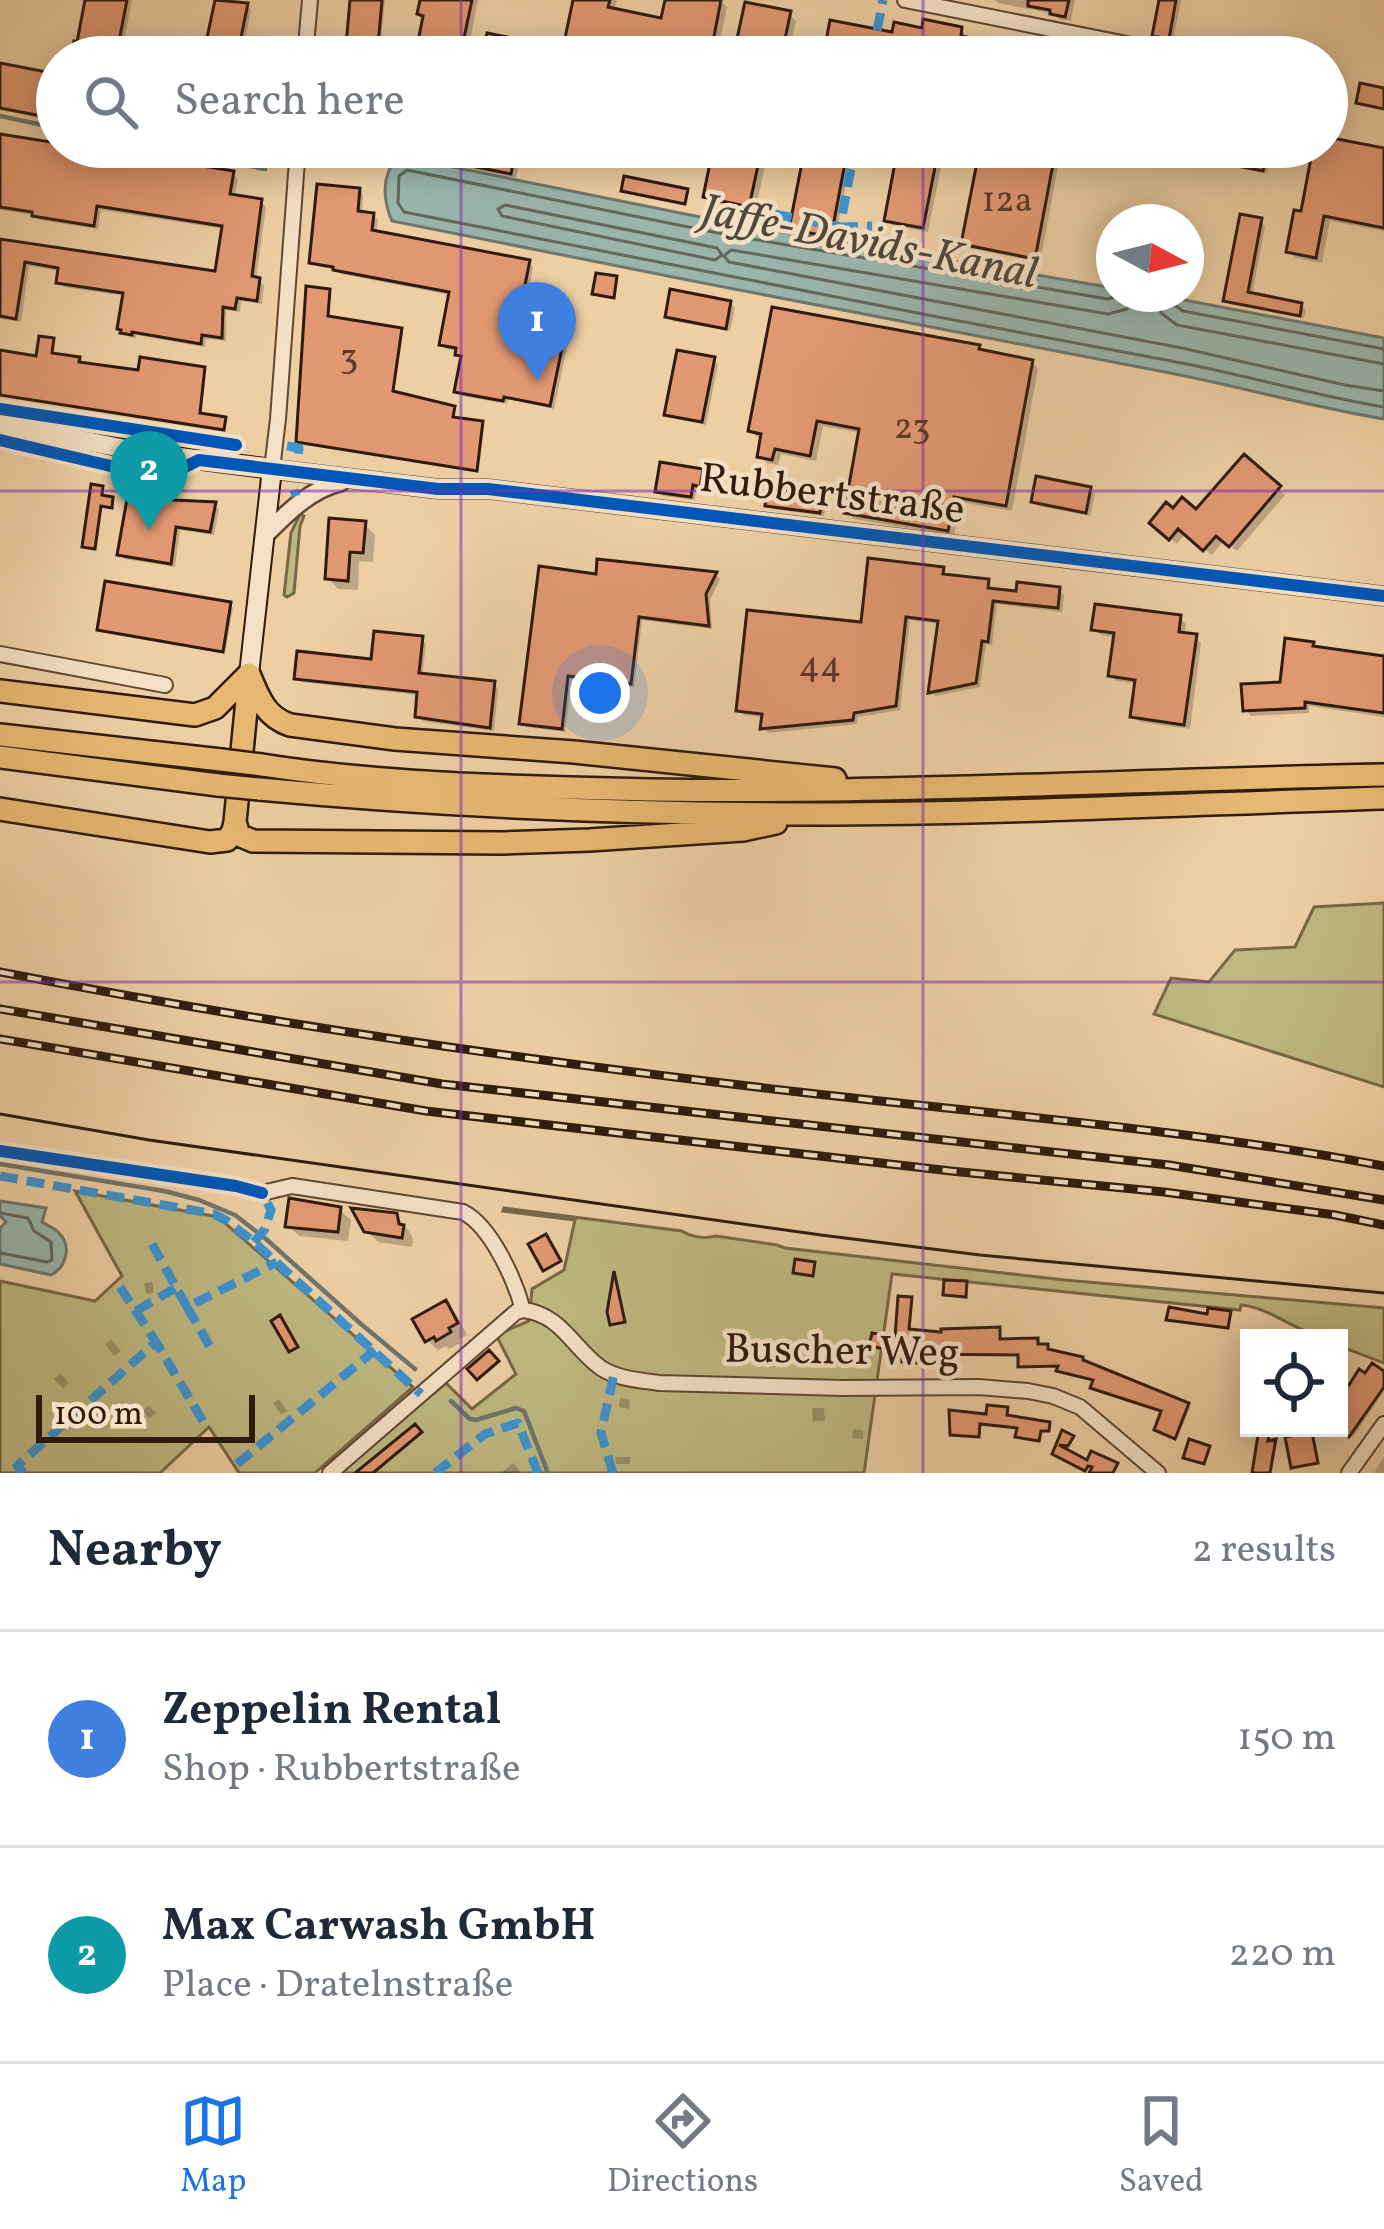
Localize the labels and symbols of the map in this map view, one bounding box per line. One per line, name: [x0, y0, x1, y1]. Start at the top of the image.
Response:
house number: 12a: [981, 177, 1033, 227]
water label: Jaffe-Davids-Kanal: [692, 180, 1042, 307]
north arrow: [1096, 204, 1204, 312]
pin: 1: [498, 282, 576, 381]
house number: 3: [340, 334, 358, 384]
house number: 23: [894, 404, 930, 454]
pin: 2: [110, 431, 188, 530]
street label: Rubbertstraße: [696, 450, 968, 542]
house number: 44: [799, 642, 841, 692]
your location: [570, 663, 630, 723]
street label: Buscher Weg: [724, 1321, 960, 1385]
scale bar: [36, 1389, 255, 1442]

